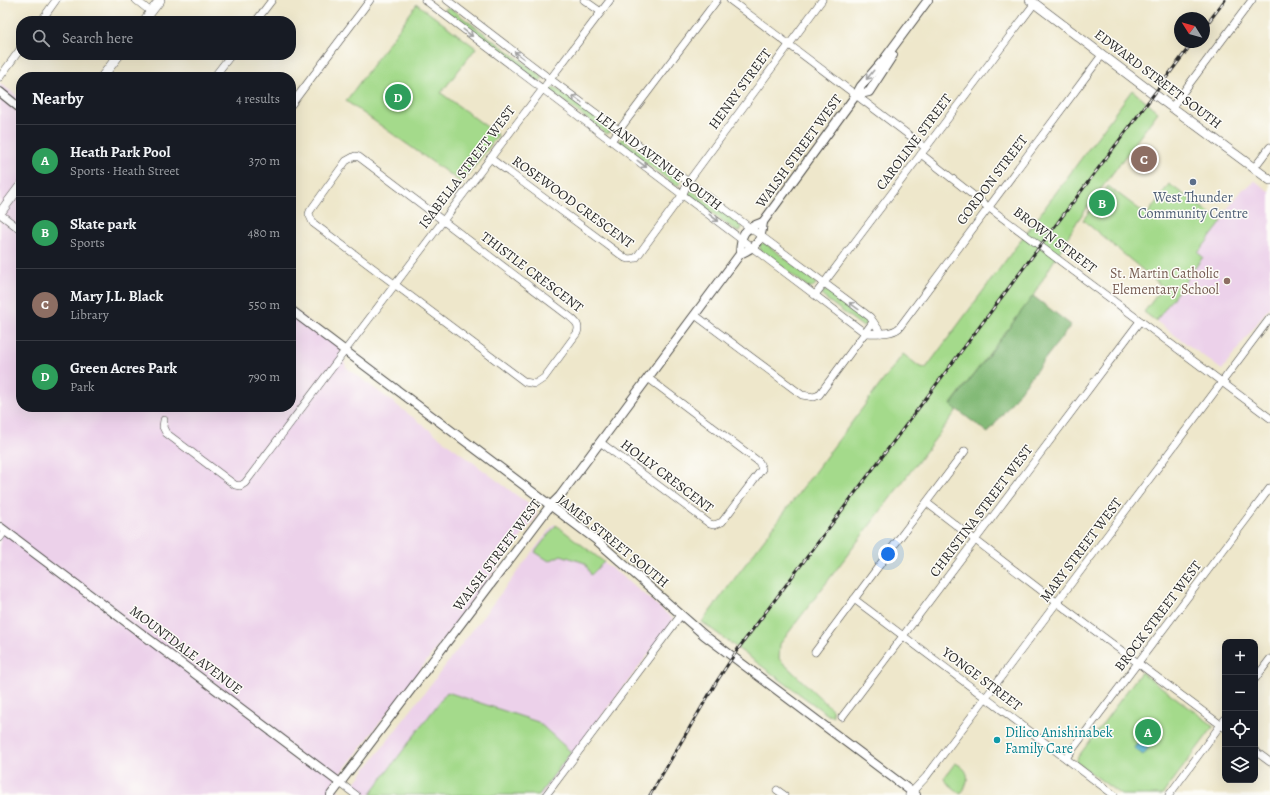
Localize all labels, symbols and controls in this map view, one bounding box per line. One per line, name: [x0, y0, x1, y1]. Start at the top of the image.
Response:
north arrow: [1174, 12, 1210, 48]
search box: [16, 16, 296, 60]
street label: EDWARD STREET SOUTH: [1090, 25, 1226, 133]
icon: search: [30, 27, 52, 49]
text: Search here: [62, 28, 133, 48]
one-way arrow: [463, 29, 474, 37]
street label: HENRY STREET: [704, 44, 776, 133]
one-way arrow: [513, 51, 524, 60]
one-way arrow: [865, 69, 874, 80]
pin: D: [385, 82, 411, 112]
text: Nearby: [32, 87, 83, 110]
text: 4 results: [236, 90, 280, 107]
street label: WALSH STREET WEST: [751, 90, 847, 212]
street label: CAROLINE STREET: [872, 90, 957, 194]
one-way arrow: [571, 95, 582, 103]
street label: ISABELLA STREET WEST: [414, 101, 520, 232]
street label: LELAND AVENUE SOUTH: [592, 107, 726, 215]
street label: GORDON STREET: [952, 131, 1032, 229]
text: Heath Park Pool: [70, 142, 170, 162]
pin: C: [1131, 144, 1157, 174]
street label: ROSEWOOD CRESCENT: [508, 151, 638, 253]
text: A: [41, 152, 49, 169]
text: 370 m: [249, 152, 280, 169]
one-way arrow: [637, 160, 648, 169]
text: Sports · Heath Street: [70, 162, 180, 179]
marker: West Thunder Community Centre: [1188, 177, 1198, 187]
pin: B: [1089, 188, 1115, 218]
place label: West Thunder Community Centre: [1138, 188, 1248, 223]
street label: BROWN STREET: [1009, 202, 1101, 278]
text: Skate park: [70, 214, 136, 234]
one-way arrow: [708, 214, 719, 222]
text: B: [41, 224, 49, 241]
text: 480 m: [247, 224, 280, 241]
street label: THISTLE CRESCENT: [477, 227, 587, 317]
text: Sports: [70, 234, 105, 251]
place label: St. Martin Catholic Elementary School: [1110, 264, 1220, 299]
marker: St. Martin Catholic Elementary School: [1222, 276, 1232, 286]
text: Mary J.L. Black: [70, 286, 163, 306]
text: C: [41, 296, 49, 313]
text: 550 m: [249, 296, 280, 313]
one-way arrow: [849, 302, 860, 310]
text: Library: [70, 306, 109, 323]
text: Green Acres Park: [70, 358, 177, 378]
text: D: [40, 368, 50, 385]
text: 790 m: [248, 368, 280, 385]
text: Park: [70, 378, 94, 395]
street label: HOLLY CRESCENT: [617, 435, 717, 517]
street label: CHRISTINA STREET WEST: [925, 441, 1037, 581]
street label: JAMES STREET SOUTH: [553, 490, 673, 592]
street label: MARY STREET WEST: [1036, 494, 1127, 606]
street label: WALSH STREET WEST: [448, 495, 546, 616]
your location: [878, 544, 898, 564]
street label: BROCK STREET WEST: [1110, 557, 1206, 675]
street label: MOUNTDALE AVENUE: [126, 601, 246, 699]
map controls: [1222, 639, 1258, 783]
button: +: [1222, 639, 1258, 675]
street label: YONGE STREET: [937, 642, 1026, 715]
button: −: [1222, 675, 1258, 711]
button: locate: [1222, 711, 1258, 747]
pin: A: [1135, 717, 1161, 747]
place label: Dilico Anishinabek Family Care: [1005, 723, 1113, 758]
marker: Dilico Anishinabek Family Care: [992, 735, 1002, 745]
button: layers: [1222, 747, 1258, 783]

